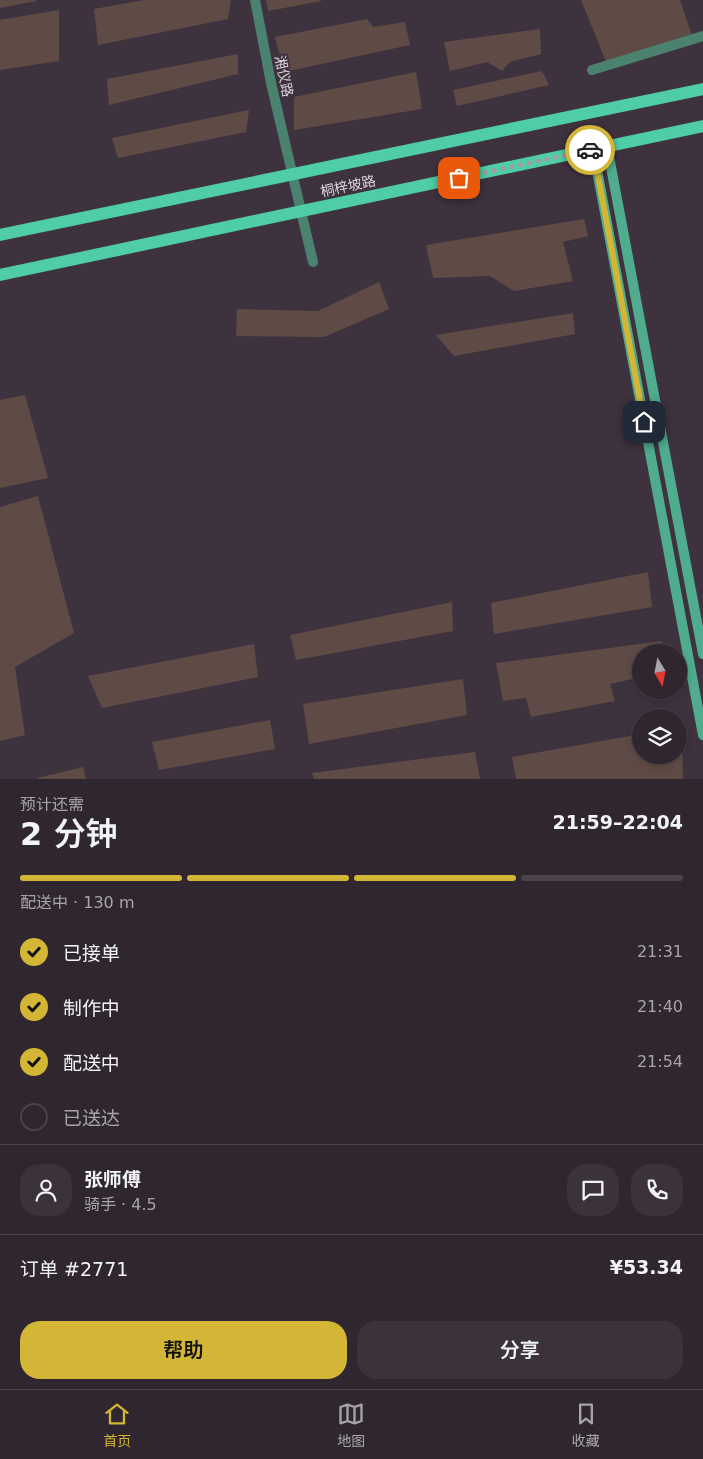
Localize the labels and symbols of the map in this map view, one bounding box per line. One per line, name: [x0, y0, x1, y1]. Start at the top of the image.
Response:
street label: 湘仪路: [272, 54, 296, 98]
courier: [565, 125, 615, 175]
pin: [438, 157, 480, 199]
street label: 桐梓坡路: [319, 172, 377, 200]
pin: [623, 401, 665, 443]
north arrow: [632, 644, 688, 699]

